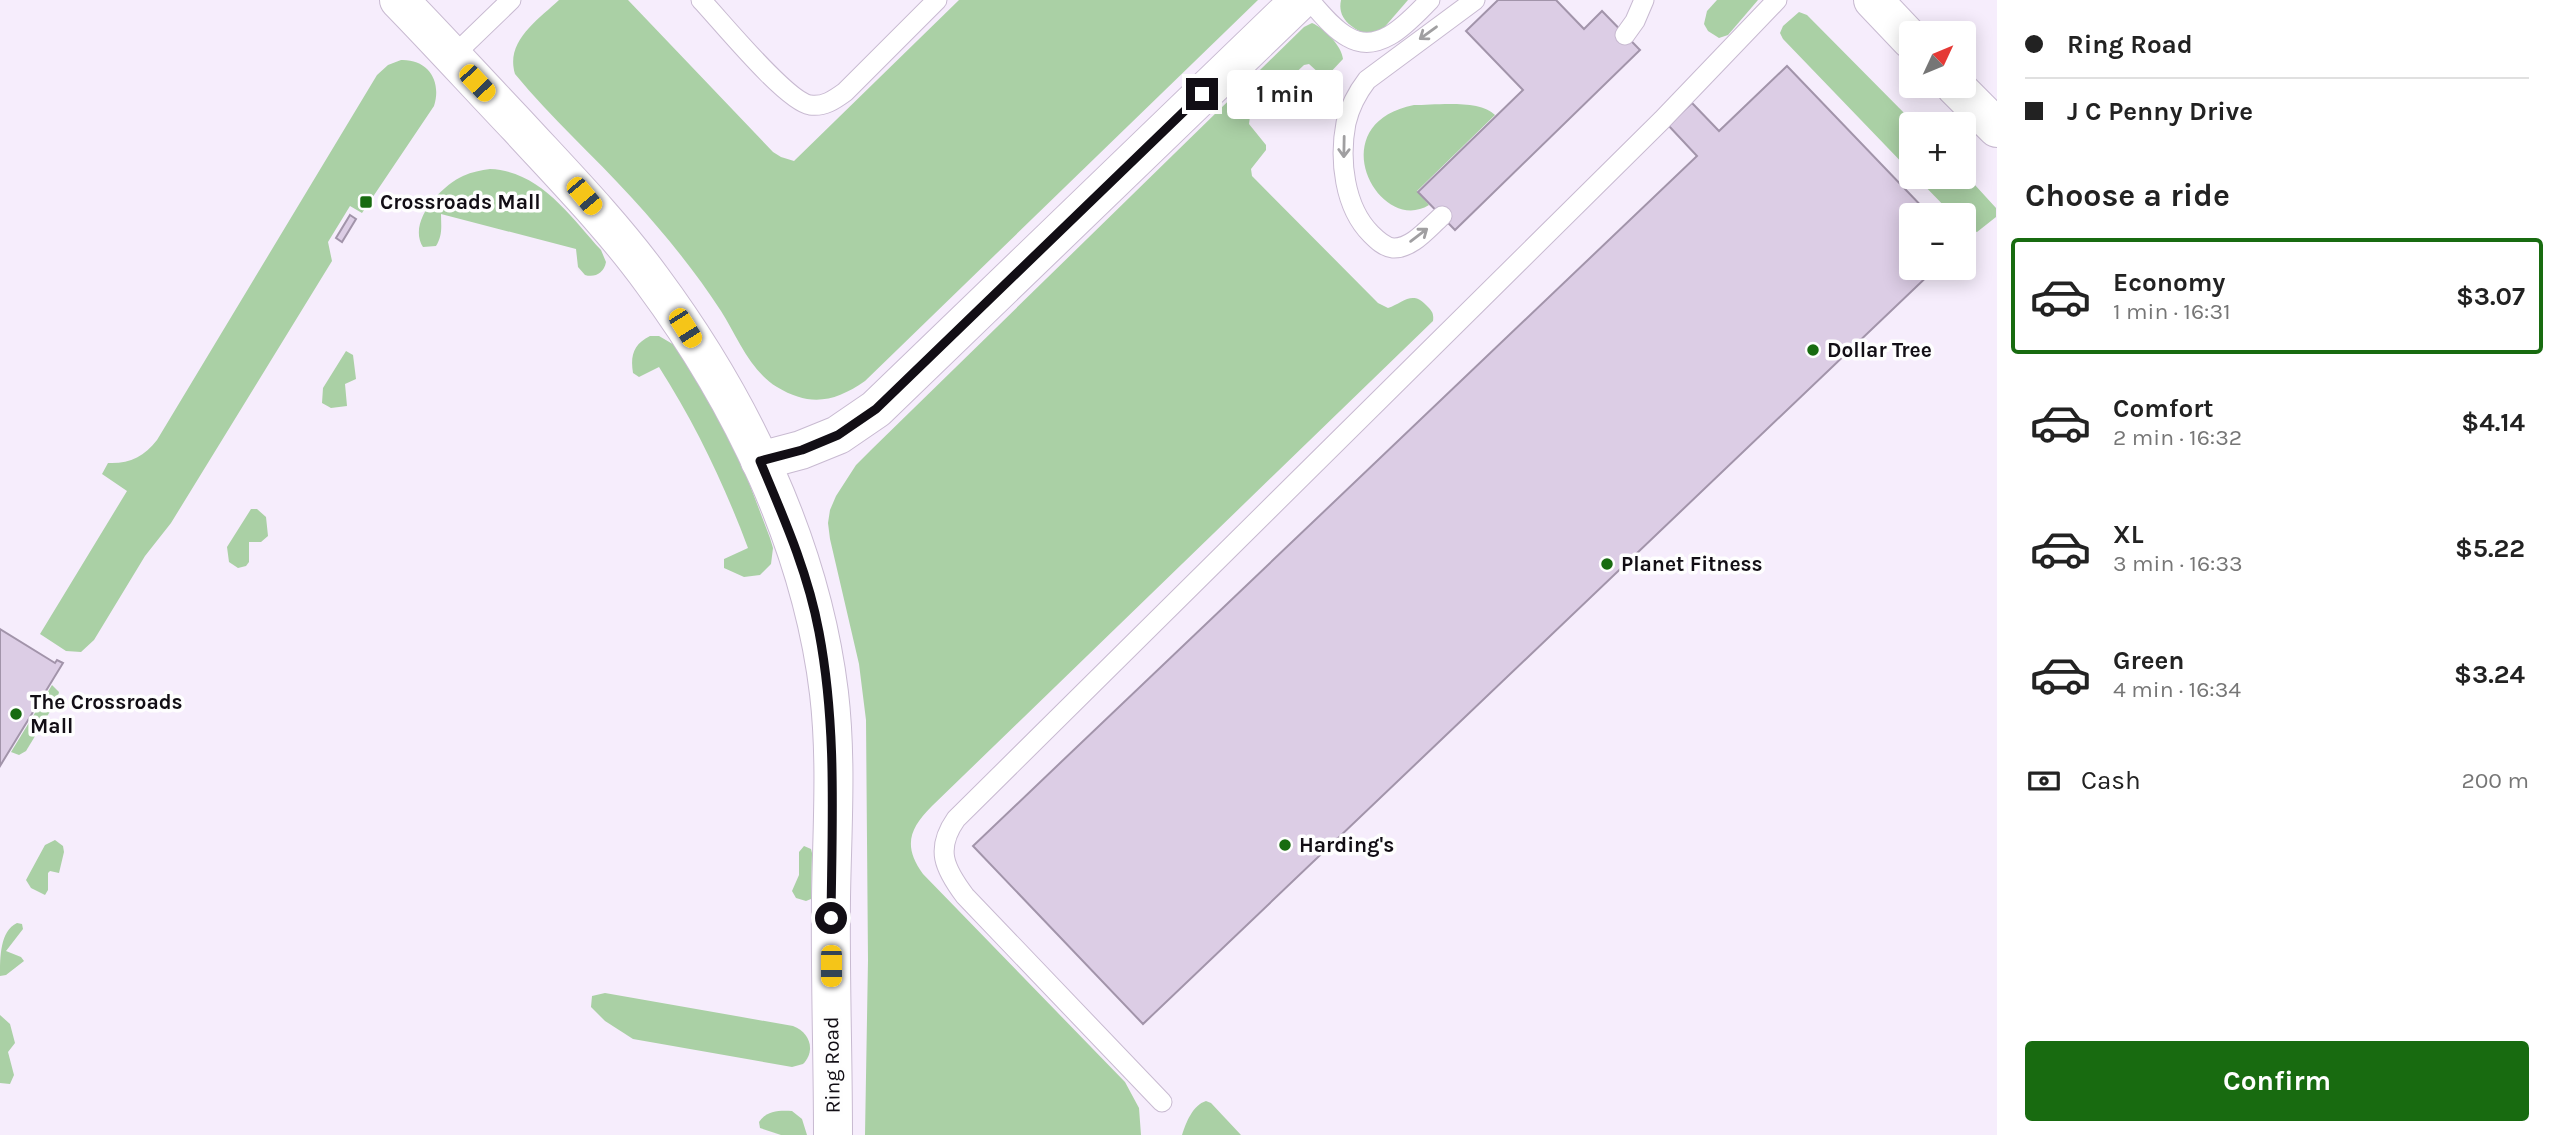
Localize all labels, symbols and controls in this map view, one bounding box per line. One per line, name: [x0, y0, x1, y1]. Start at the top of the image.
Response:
north arrow: [1899, 21, 1976, 98]
map controls: [1899, 21, 1976, 280]
one-way arrow: [1419, 26, 1438, 40]
text: Ring Road: [2067, 29, 2193, 60]
car: [455, 60, 500, 106]
callout: 1 min: [1226, 70, 1342, 119]
route end: [1186, 78, 1218, 110]
text: 1 min: [1256, 81, 1314, 108]
text: J C Penny Drive: [2067, 96, 2253, 127]
button: +: [1899, 112, 1976, 189]
one-way arrow: [1337, 136, 1351, 159]
car: [563, 173, 606, 219]
text: Choose a ride: [2025, 177, 2230, 214]
place label: Crossroads Mall: [380, 190, 541, 214]
marker: Crossroads Mall: [358, 194, 374, 210]
button: −: [1899, 203, 1976, 280]
one-way arrow: [1409, 228, 1428, 242]
icon: car: [2029, 265, 2092, 328]
text: Economy: [2113, 267, 2225, 298]
text: $3.07: [2456, 281, 2525, 312]
text: 1 min · 16:31: [2113, 298, 2231, 325]
car: [665, 305, 706, 351]
place label: Dollar Tree: [1827, 338, 1932, 362]
marker: Dollar Tree: [1805, 342, 1821, 358]
icon: car: [2029, 391, 2092, 454]
text: Comfort: [2113, 393, 2214, 424]
text: $4.14: [2461, 407, 2525, 438]
text: 2 min · 16:32: [2113, 424, 2242, 451]
icon: car: [2029, 517, 2092, 580]
text: XL: [2113, 519, 2144, 550]
text: $5.22: [2455, 533, 2525, 564]
text: 3 min · 16:33: [2113, 550, 2243, 577]
place label: Planet Fitness: [1621, 552, 1763, 576]
marker: Planet Fitness: [1599, 556, 1615, 572]
icon: car: [2029, 643, 2092, 706]
text: Green: [2113, 645, 2185, 676]
text: $3.24: [2454, 659, 2525, 690]
text: 4 min · 16:34: [2113, 676, 2241, 703]
place label: The Crossroads Mall: [30, 690, 183, 738]
marker: The Crossroads Mall: [8, 706, 24, 722]
icon: cash: [2025, 762, 2063, 800]
text: Cash: [2081, 765, 2141, 796]
text: 200 m: [2461, 767, 2529, 794]
place label: Harding's: [1299, 833, 1394, 857]
marker: Harding's: [1277, 837, 1293, 853]
route start: [815, 902, 847, 934]
car: [821, 945, 842, 987]
street label: Ring Road: [819, 1016, 845, 1114]
button: Confirm: [2025, 1041, 2529, 1121]

